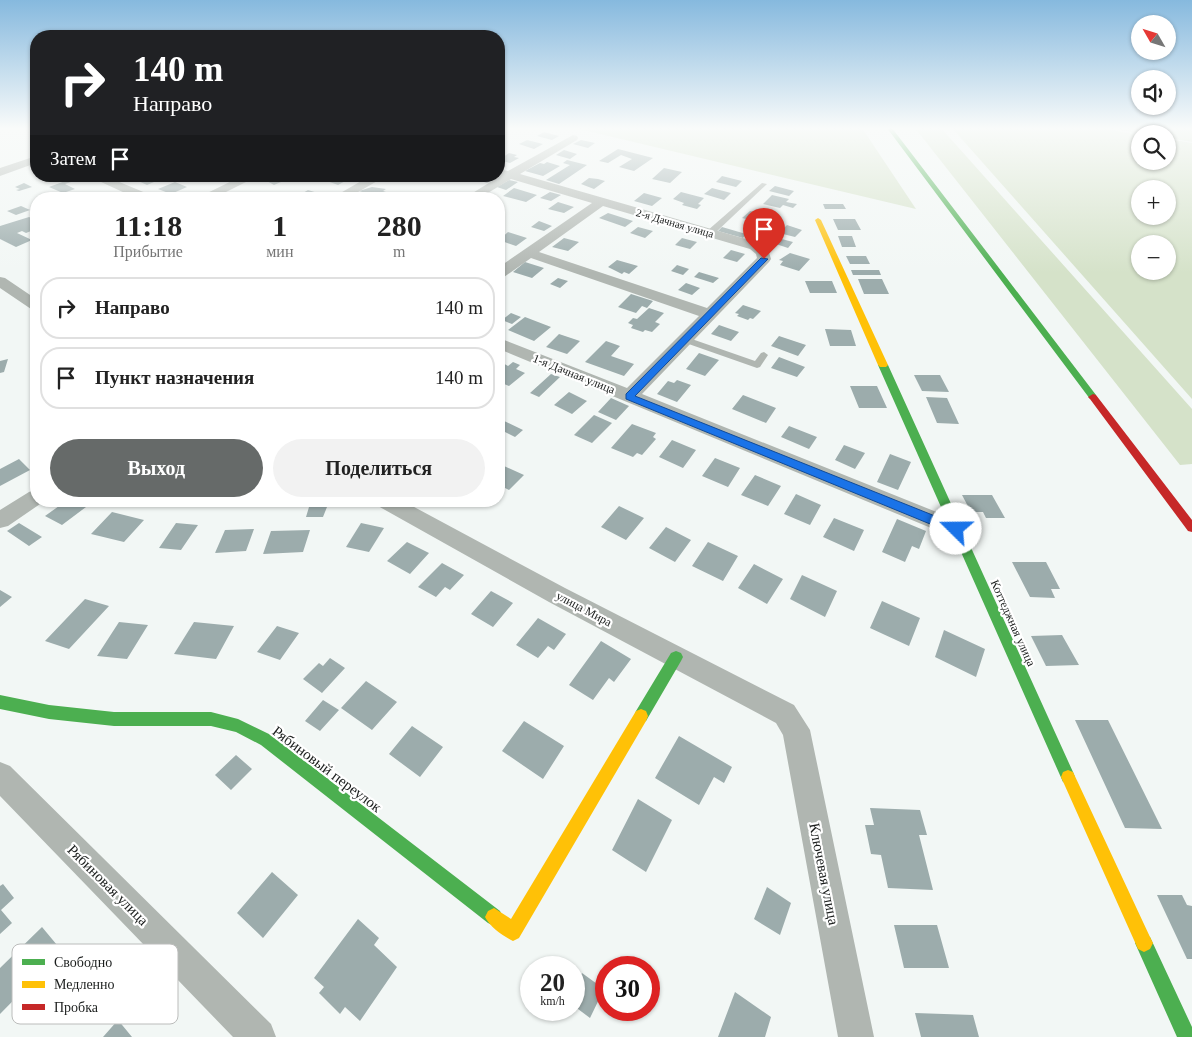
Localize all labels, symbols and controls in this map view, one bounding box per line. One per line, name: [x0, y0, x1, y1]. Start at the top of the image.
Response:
north arrow: [1131, 15, 1176, 60]
map controls: [1131, 15, 1176, 280]
icon: right: [50, 50, 115, 115]
text: 140 m: [133, 50, 223, 89]
button: sound: [1131, 70, 1176, 115]
text: Направо: [133, 91, 212, 116]
button: search: [1131, 125, 1176, 170]
icon: arrive: [106, 145, 134, 173]
text: Затем: [50, 148, 96, 169]
button: +: [1131, 180, 1176, 225]
street label: 2-я Дачная улица: [635, 206, 715, 240]
pin: [743, 208, 785, 259]
text: 11:18: [114, 209, 182, 242]
text: 1: [272, 209, 287, 242]
text: 280: [377, 209, 422, 242]
icon: arrive: [750, 215, 778, 243]
button: −: [1131, 235, 1176, 280]
text: Прибытие: [113, 243, 183, 260]
text: мин: [266, 243, 293, 260]
text: m: [393, 243, 405, 260]
icon: right: [52, 294, 80, 322]
text: Направо: [95, 297, 170, 318]
text: 140 m: [435, 297, 483, 318]
street label: 1-я Дачная улица: [531, 351, 618, 397]
icon: arrive: [52, 364, 80, 392]
text: Пункт назначения: [95, 367, 254, 388]
text: 140 m: [435, 367, 483, 388]
button: Выход: [50, 439, 263, 497]
button: Поделиться: [273, 439, 485, 497]
position arrow: [929, 502, 981, 554]
street label: Коттеджная улица: [988, 578, 1039, 669]
street label: улица Мира: [554, 588, 615, 630]
street label: Рябиновый переулок: [269, 723, 385, 816]
street label: Ключевая улица: [806, 822, 842, 927]
street label: Рябиновая улица: [64, 841, 152, 929]
legend: [12, 944, 178, 1024]
text: Свободно: [54, 955, 112, 970]
speed limit sign: 30: [595, 956, 660, 1021]
text: 20: [540, 969, 565, 996]
text: Медленно: [54, 977, 115, 992]
text: km/h: [540, 994, 565, 1008]
text: Пробка: [54, 1000, 99, 1015]

